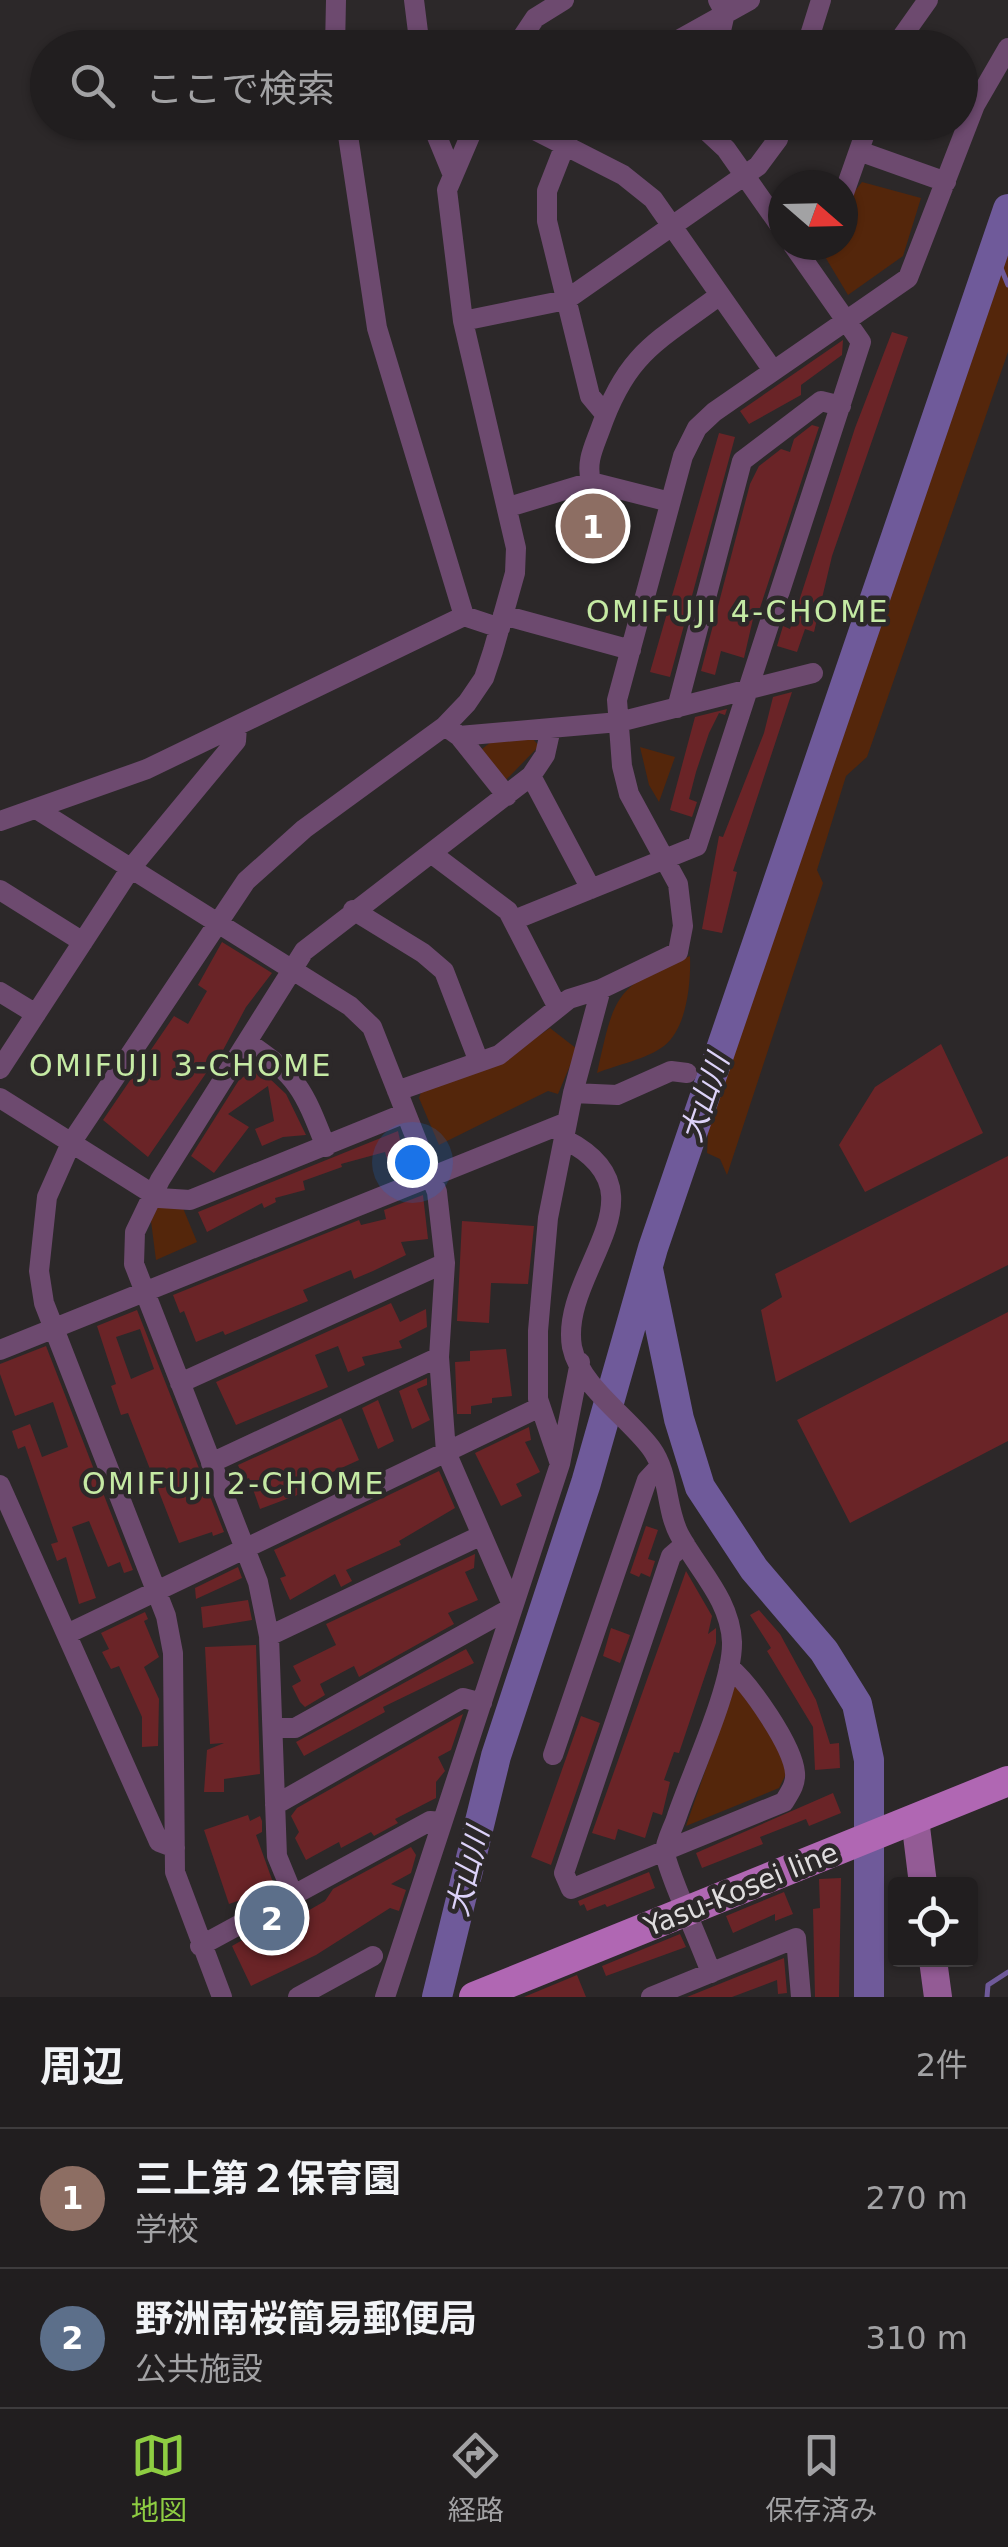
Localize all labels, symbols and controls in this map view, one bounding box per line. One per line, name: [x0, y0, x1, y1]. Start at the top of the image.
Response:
search box: [30, 30, 978, 140]
icon: search: [65, 58, 120, 113]
text: ここで検索: [145, 67, 335, 111]
north arrow: [768, 170, 858, 260]
pin: 1: [560, 488, 626, 564]
district label: OMIFUJI 4-CHOME: [586, 594, 890, 629]
water label: 大山川: [673, 1047, 737, 1146]
district label: OMIFUJI 3-CHOME: [29, 1048, 333, 1083]
your location: [387, 1137, 438, 1188]
district label: OMIFUJI 2-CHOME: [82, 1466, 386, 1501]
water label: 大山川: [440, 1821, 496, 1920]
street label: Yasu-Kosei line: [639, 1836, 843, 1944]
map controls: [888, 1877, 978, 1967]
button: locate: [888, 1877, 978, 1967]
pin: 2: [240, 1880, 304, 1956]
text: 周辺: [40, 2042, 124, 2091]
text: 2件: [916, 2046, 968, 2084]
text: 三上第２保育園: [135, 2157, 401, 2201]
text: 1: [61, 2179, 84, 2217]
text: 270 m: [866, 2179, 968, 2217]
text: 学校: [135, 2210, 199, 2248]
text: 野洲南桜簡易郵便局: [135, 2297, 477, 2341]
text: 2: [61, 2319, 84, 2357]
text: 310 m: [866, 2319, 968, 2357]
text: 公共施設: [135, 2350, 263, 2388]
tab: 地図: [131, 2428, 187, 2528]
tab: 経路: [448, 2428, 504, 2528]
tab: 保存済み: [765, 2428, 877, 2528]

